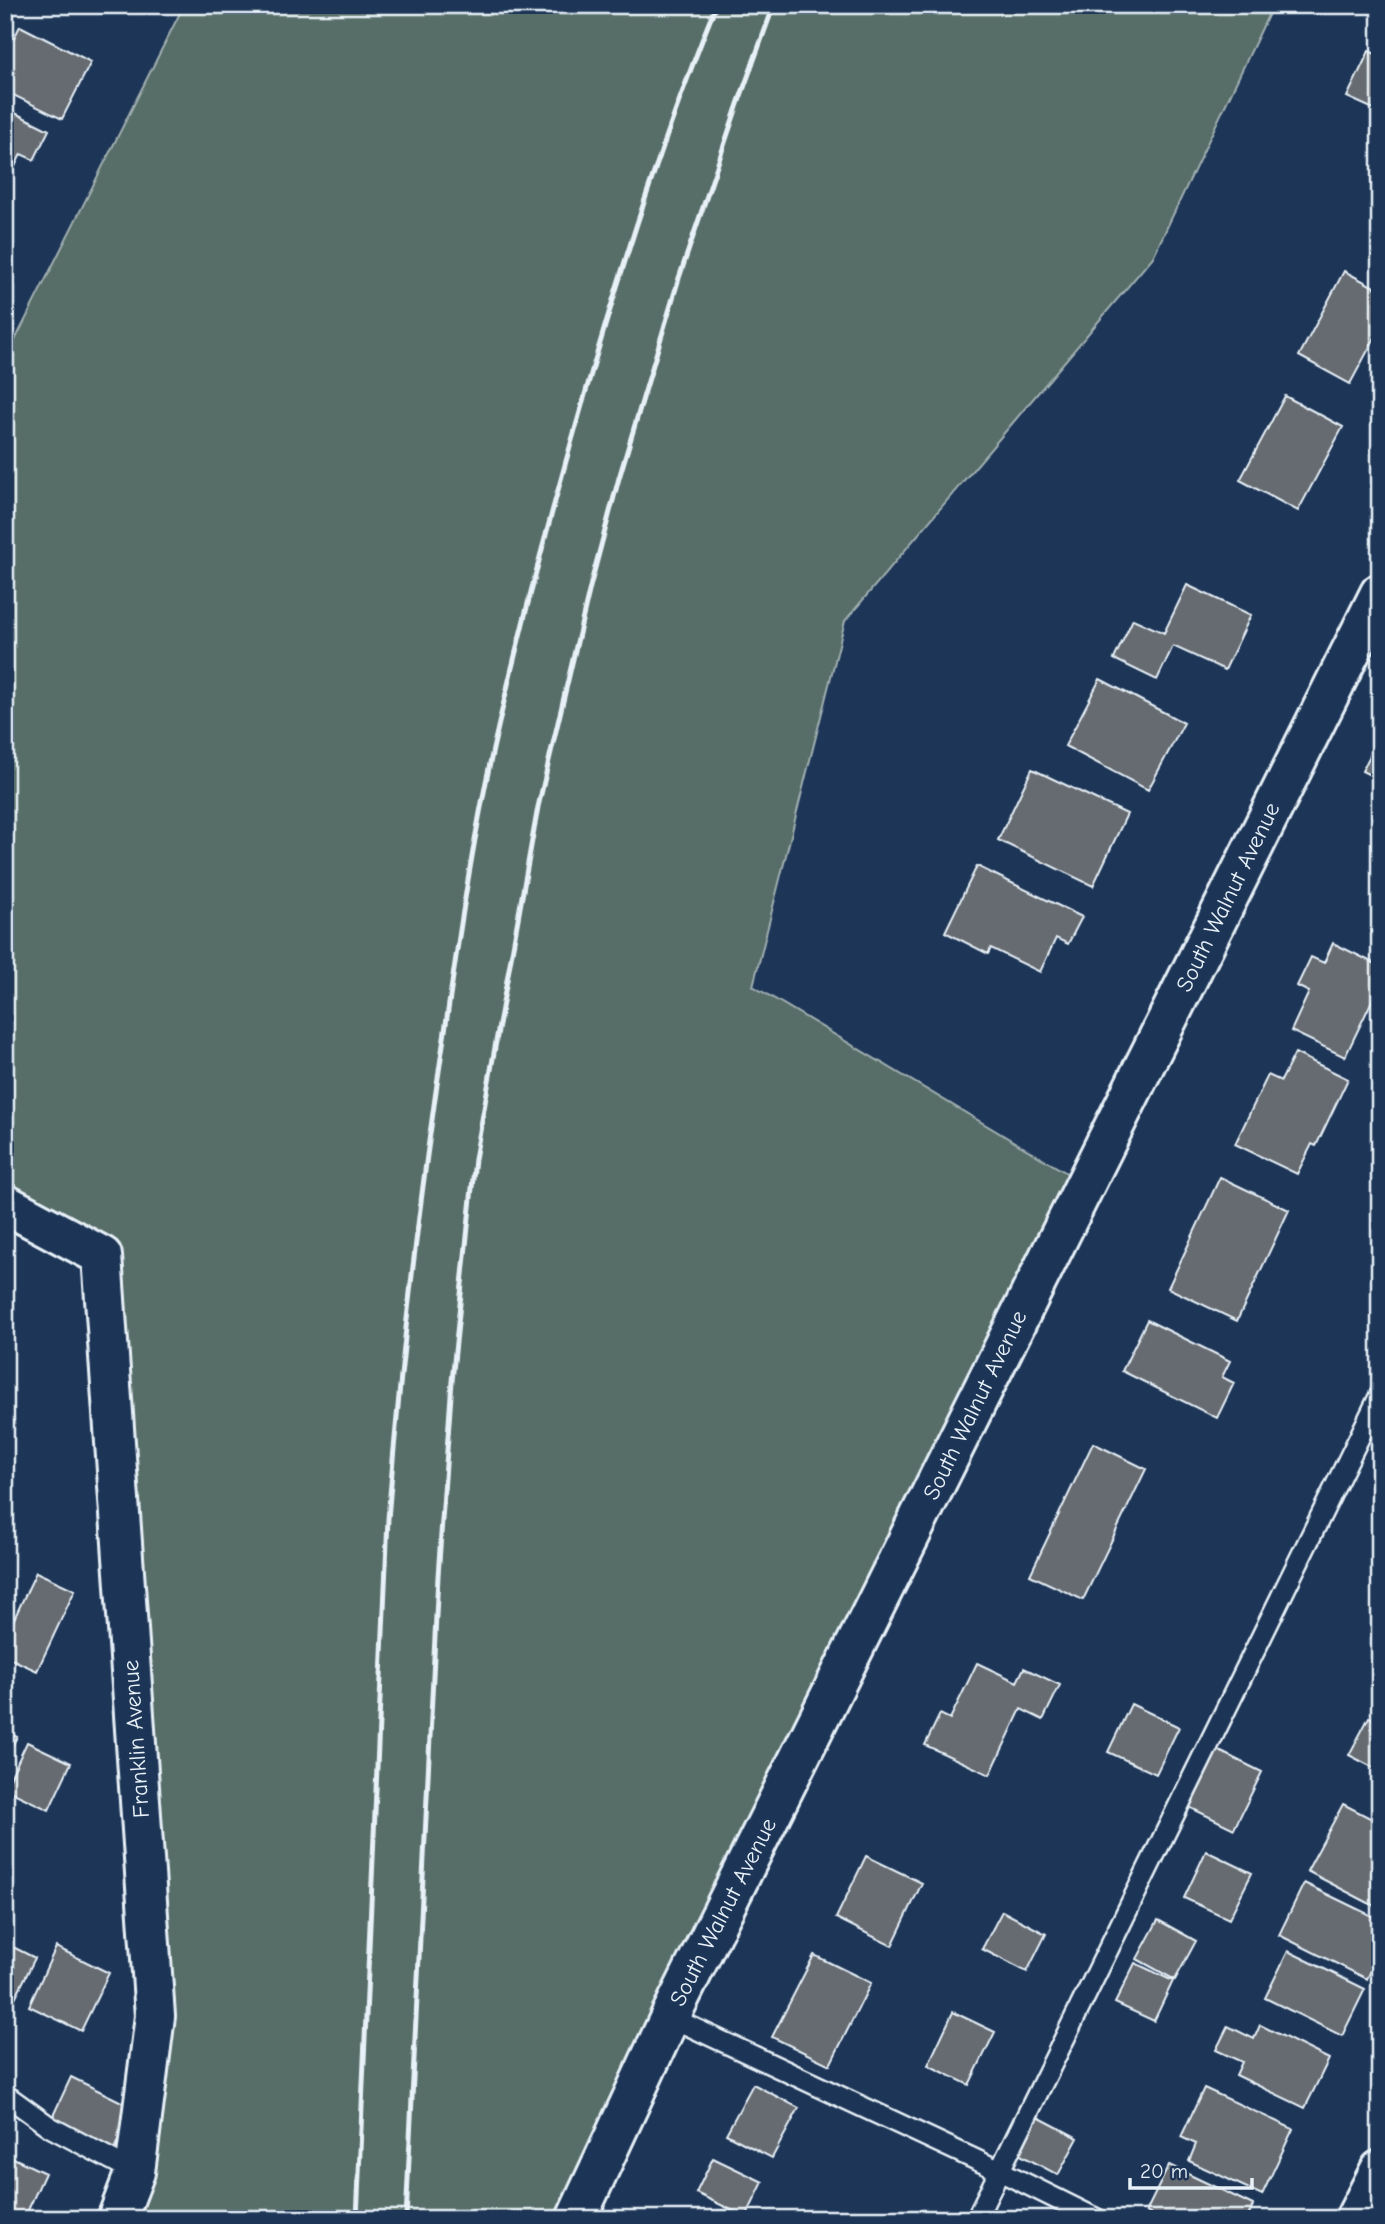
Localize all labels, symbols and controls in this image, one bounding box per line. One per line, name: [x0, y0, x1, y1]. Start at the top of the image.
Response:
street label: South Walnut Avenue: [1170, 798, 1286, 996]
street label: South Walnut Avenue: [917, 1306, 1033, 1504]
street label: Franklin Avenue: [117, 1659, 155, 1819]
street label: South Walnut Avenue: [664, 1814, 782, 2010]
scale bar: [1130, 2147, 1252, 2191]
text: 20 m: [1140, 2159, 1188, 2183]

